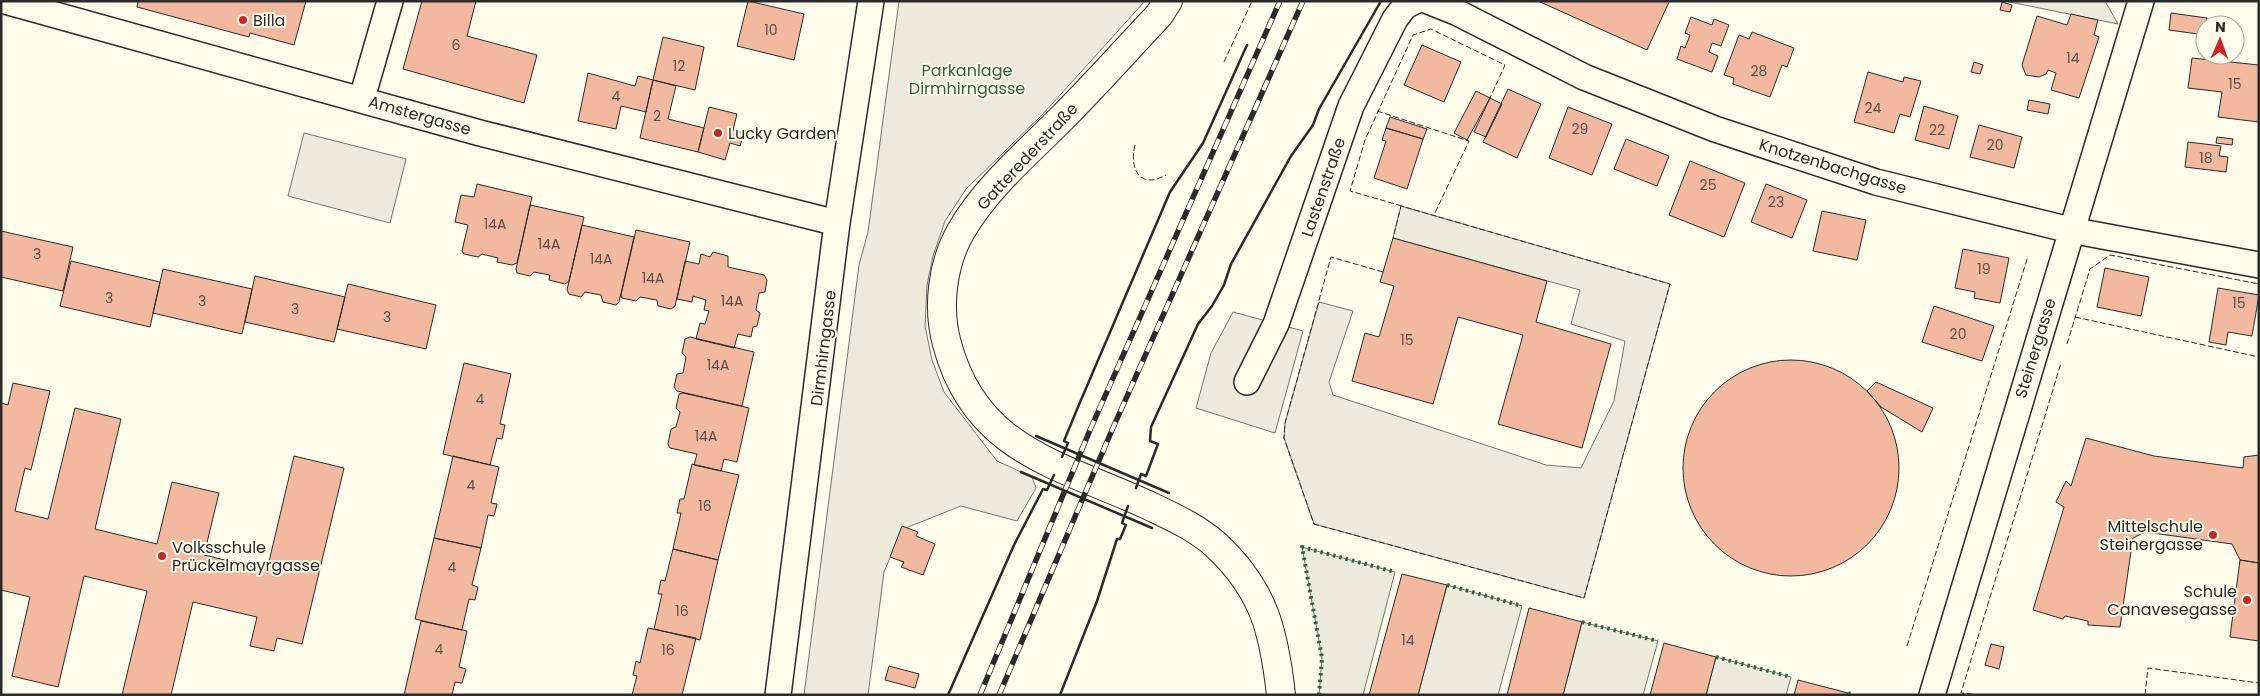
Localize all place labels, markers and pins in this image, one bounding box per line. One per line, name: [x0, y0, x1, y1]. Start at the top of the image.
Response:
place label: Billa: [253, 9, 285, 32]
marker: Billa: [237, 14, 249, 26]
place label: Lucky Garden: [728, 122, 837, 145]
marker: Lucky Garden: [712, 127, 724, 139]
place label: Mittelschule Steinergasse: [2100, 515, 2203, 556]
marker: Mittelschule Steinergasse: [2207, 529, 2219, 541]
place label: Volksschule Prückelmayrgasse: [172, 536, 320, 577]
marker: Volksschule Prückelmayrgasse: [156, 550, 168, 562]
place label: Schule Canavesegasse: [2107, 580, 2237, 621]
marker: Schule Canavesegasse: [2241, 594, 2253, 606]

